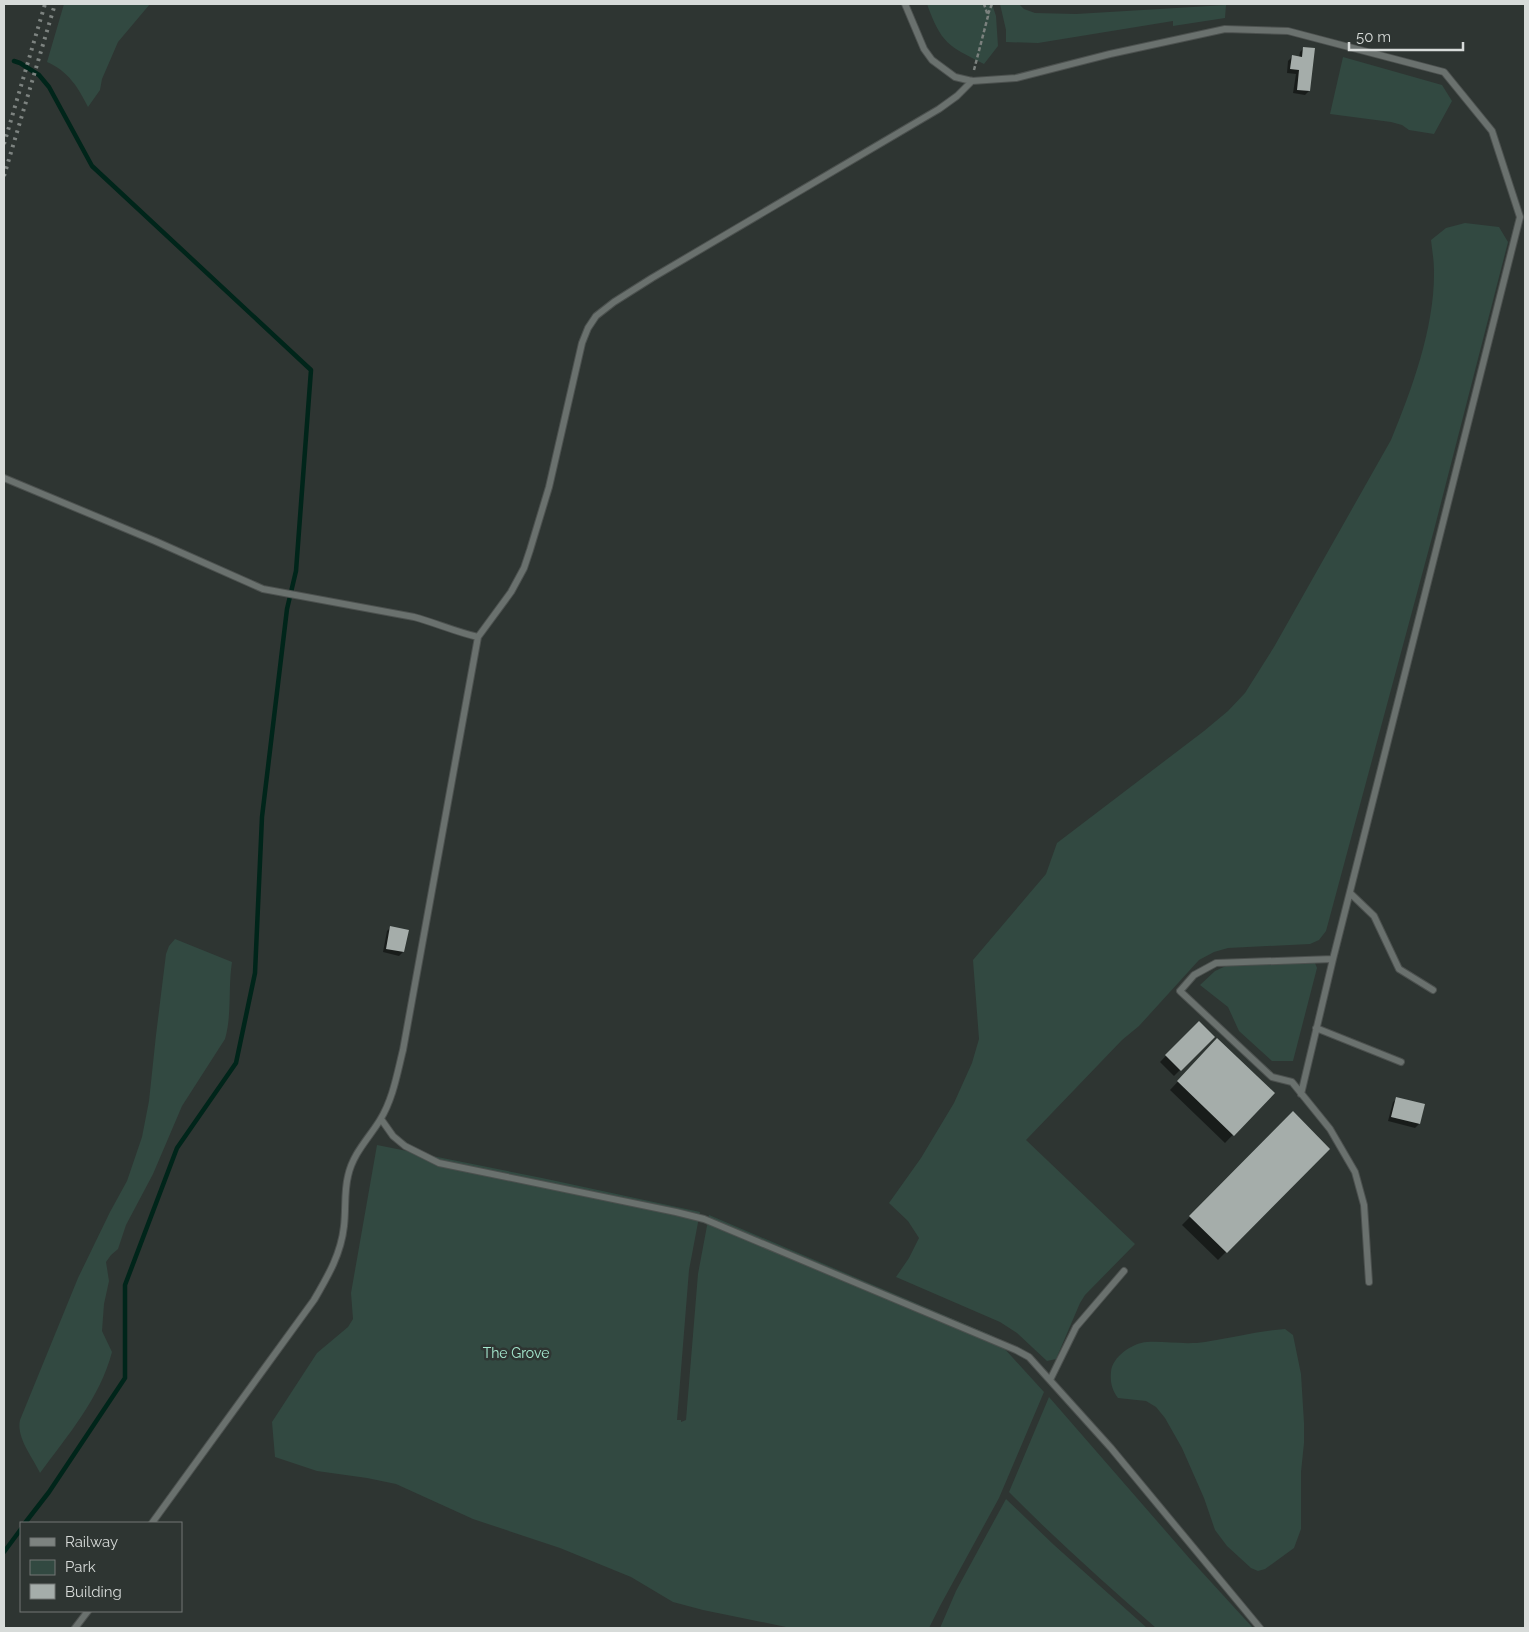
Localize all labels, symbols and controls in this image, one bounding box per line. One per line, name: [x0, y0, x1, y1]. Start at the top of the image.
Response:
scale bar: [1349, 20, 1463, 52]
text: 50 m: [1356, 28, 1391, 46]
park label: The Grove: [483, 1345, 549, 1361]
legend: [20, 1522, 182, 1612]
text: Railway: [65, 1533, 118, 1551]
text: Park: [65, 1558, 96, 1576]
text: Building: [65, 1583, 122, 1601]

